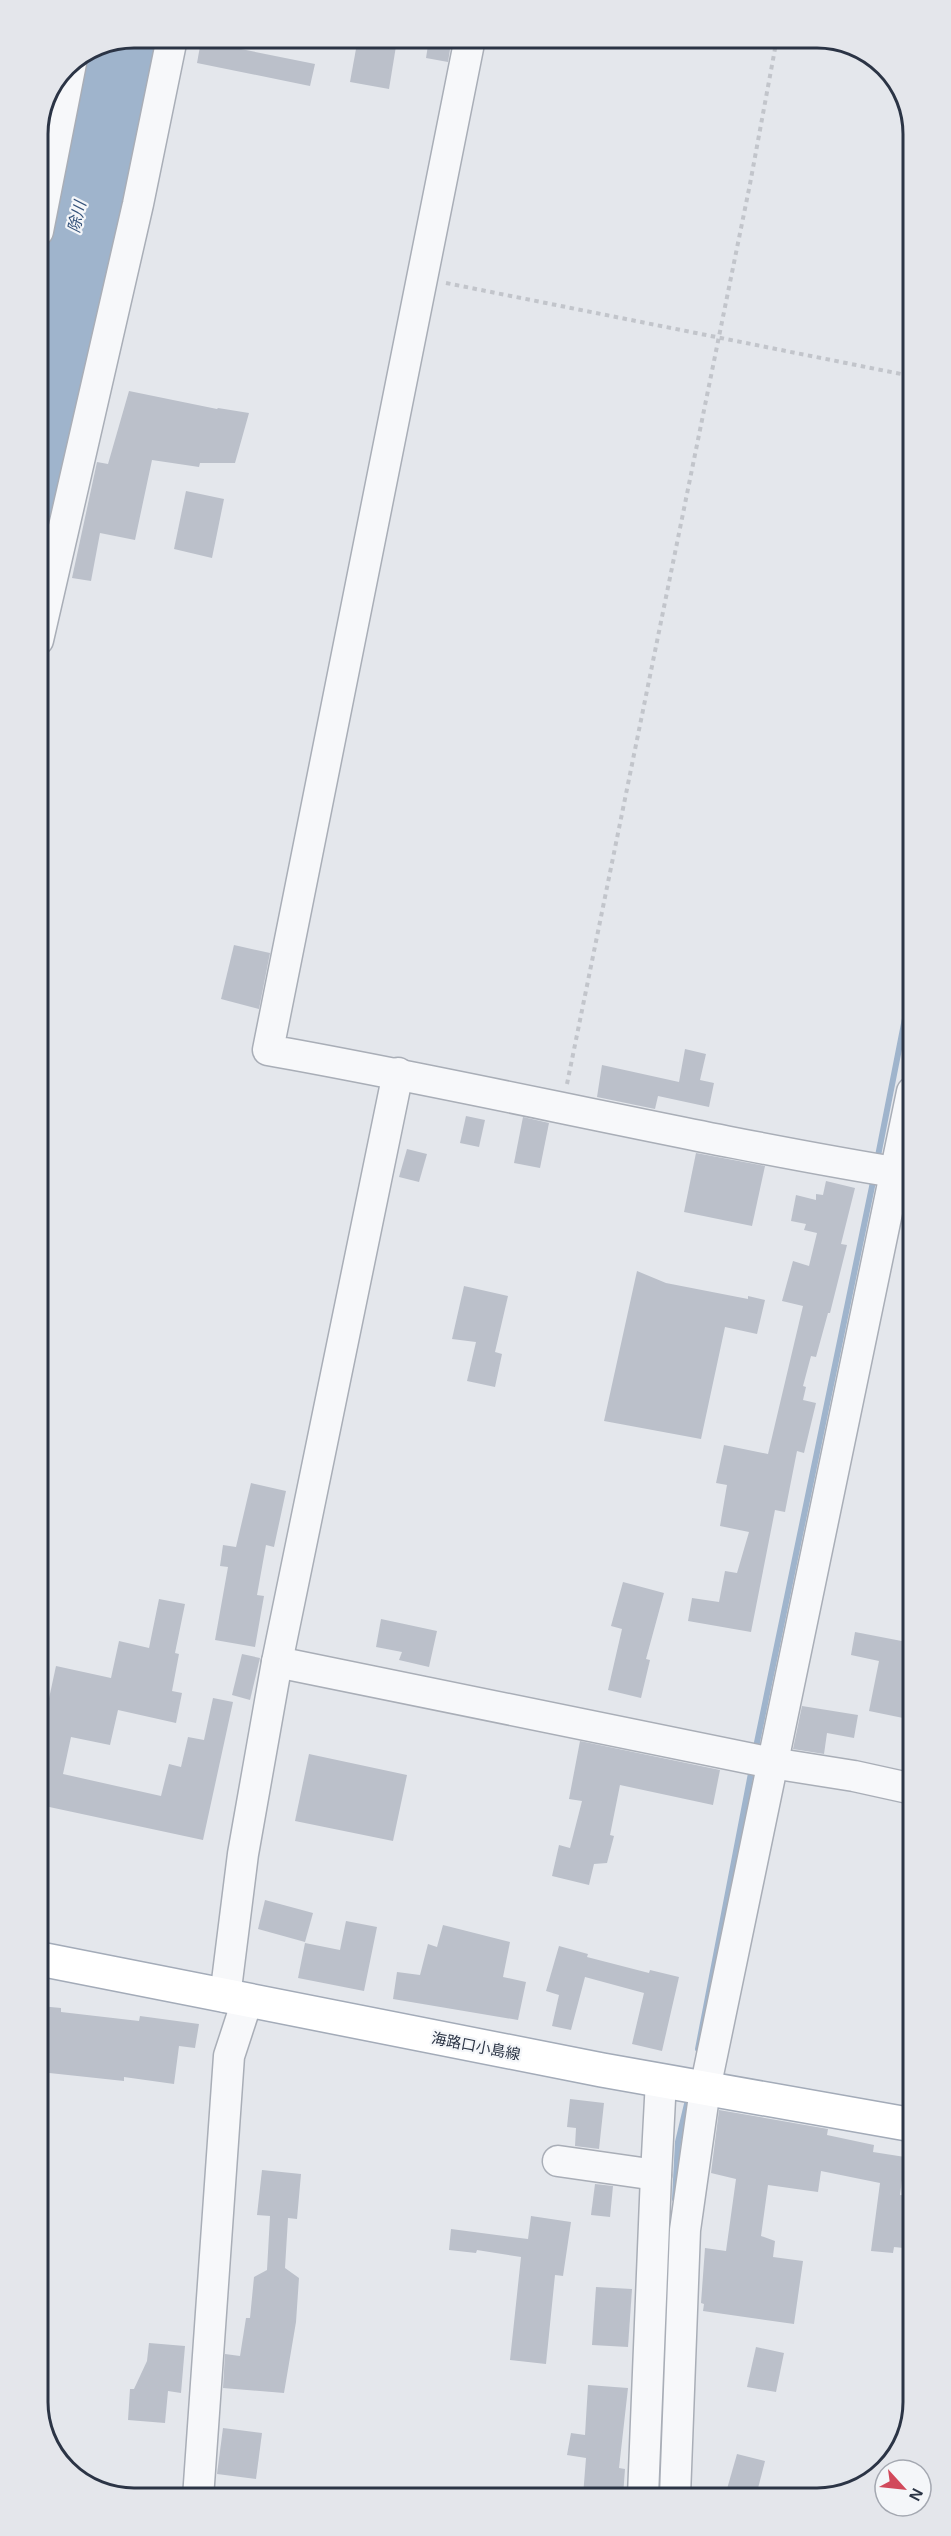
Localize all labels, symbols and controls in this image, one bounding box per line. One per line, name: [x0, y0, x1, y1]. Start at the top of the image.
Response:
water label: 除川: [65, 198, 89, 235]
street label: 海路口小島線: [430, 2029, 522, 2063]
north arrow: [873, 2458, 933, 2518]
text: N: [906, 2486, 926, 2504]

